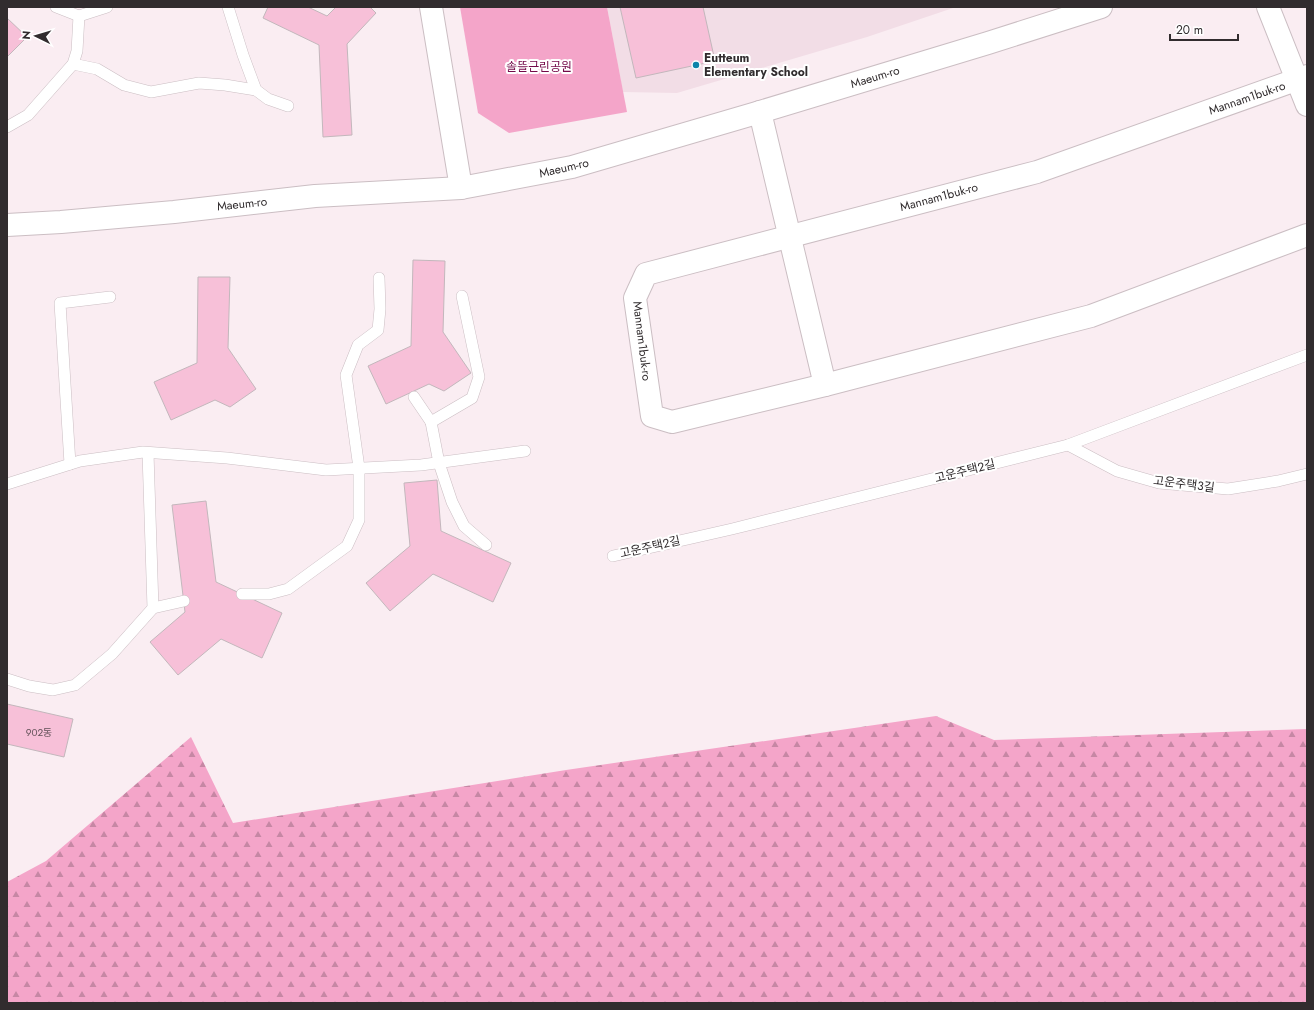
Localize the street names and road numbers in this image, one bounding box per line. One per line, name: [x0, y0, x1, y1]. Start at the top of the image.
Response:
street label: Maeum-ro: [848, 61, 902, 93]
street label: Mannam1buk-ro: [1206, 76, 1288, 120]
street label: Maeum-ro: [537, 153, 591, 182]
street label: Mannam1buk-ro: [898, 178, 980, 216]
street label: Maeum-ro: [216, 192, 268, 216]
street label: Mannam1buk-ro: [628, 300, 656, 382]
street label: 고운주택2길: [933, 455, 997, 487]
street label: 고운주택3길: [1152, 471, 1216, 497]
street label: 고운주택2길: [618, 531, 682, 563]

